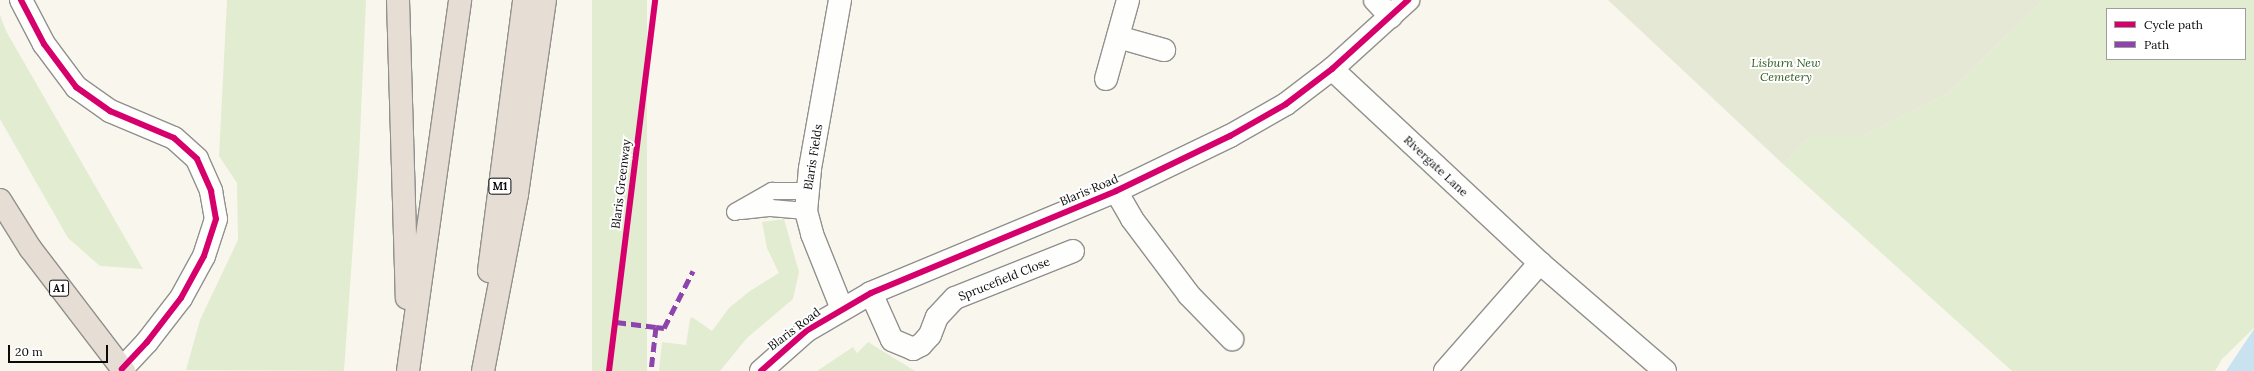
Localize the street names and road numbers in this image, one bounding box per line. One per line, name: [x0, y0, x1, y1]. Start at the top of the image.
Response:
street label: Blaris Fields: [801, 123, 825, 191]
street label: Rivergate Lane: [1401, 133, 1471, 199]
street label: Blaris Greenway: [608, 138, 634, 230]
street label: Blaris Road: [1058, 171, 1120, 209]
road number: M1: [488, 177, 512, 195]
street label: Sprucefield Close: [956, 254, 1052, 304]
road number: A1: [49, 279, 69, 297]
street label: Blaris Road: [765, 305, 823, 353]

